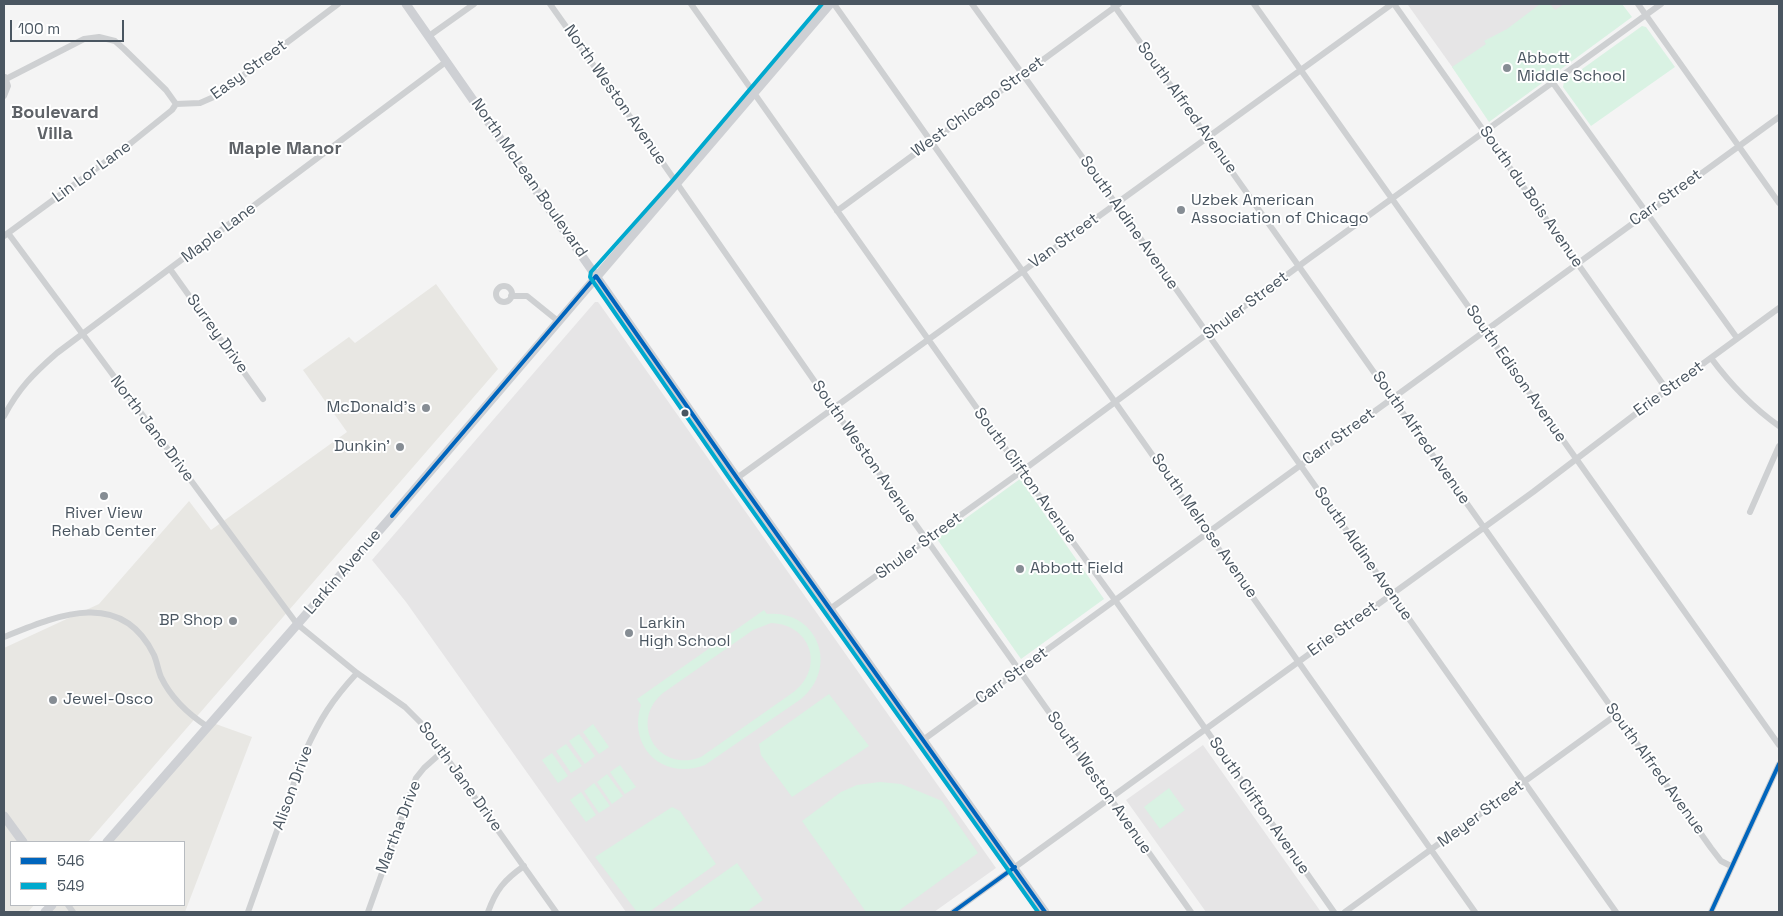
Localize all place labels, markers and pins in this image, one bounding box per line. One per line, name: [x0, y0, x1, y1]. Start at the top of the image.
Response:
place label: Abbott Middle School: [1517, 49, 1626, 87]
marker: Abbott Middle School: [1501, 62, 1513, 74]
place label: Uzbek American Association of Chicago: [1191, 191, 1369, 229]
marker: Uzbek American Association of Chicago: [1175, 204, 1187, 216]
place label: McDonald's: [326, 398, 416, 418]
marker: McDonald's: [420, 402, 432, 414]
unlabelled marker: [680, 408, 690, 418]
place label: Dunkin': [334, 437, 390, 457]
marker: Dunkin': [394, 441, 406, 453]
marker: River View Rehab Center: [98, 490, 110, 502]
place label: River View Rehab Center: [52, 504, 156, 542]
place label: Abbott Field: [1030, 559, 1123, 579]
marker: Abbott Field: [1014, 563, 1026, 575]
place label: BP Shop: [159, 611, 223, 631]
place label: Larkin High School: [639, 614, 730, 652]
marker: BP Shop: [227, 615, 239, 627]
marker: Larkin High School: [623, 627, 635, 639]
place label: Jewel-Osco: [63, 690, 153, 710]
marker: Jewel-Osco: [47, 694, 59, 706]

